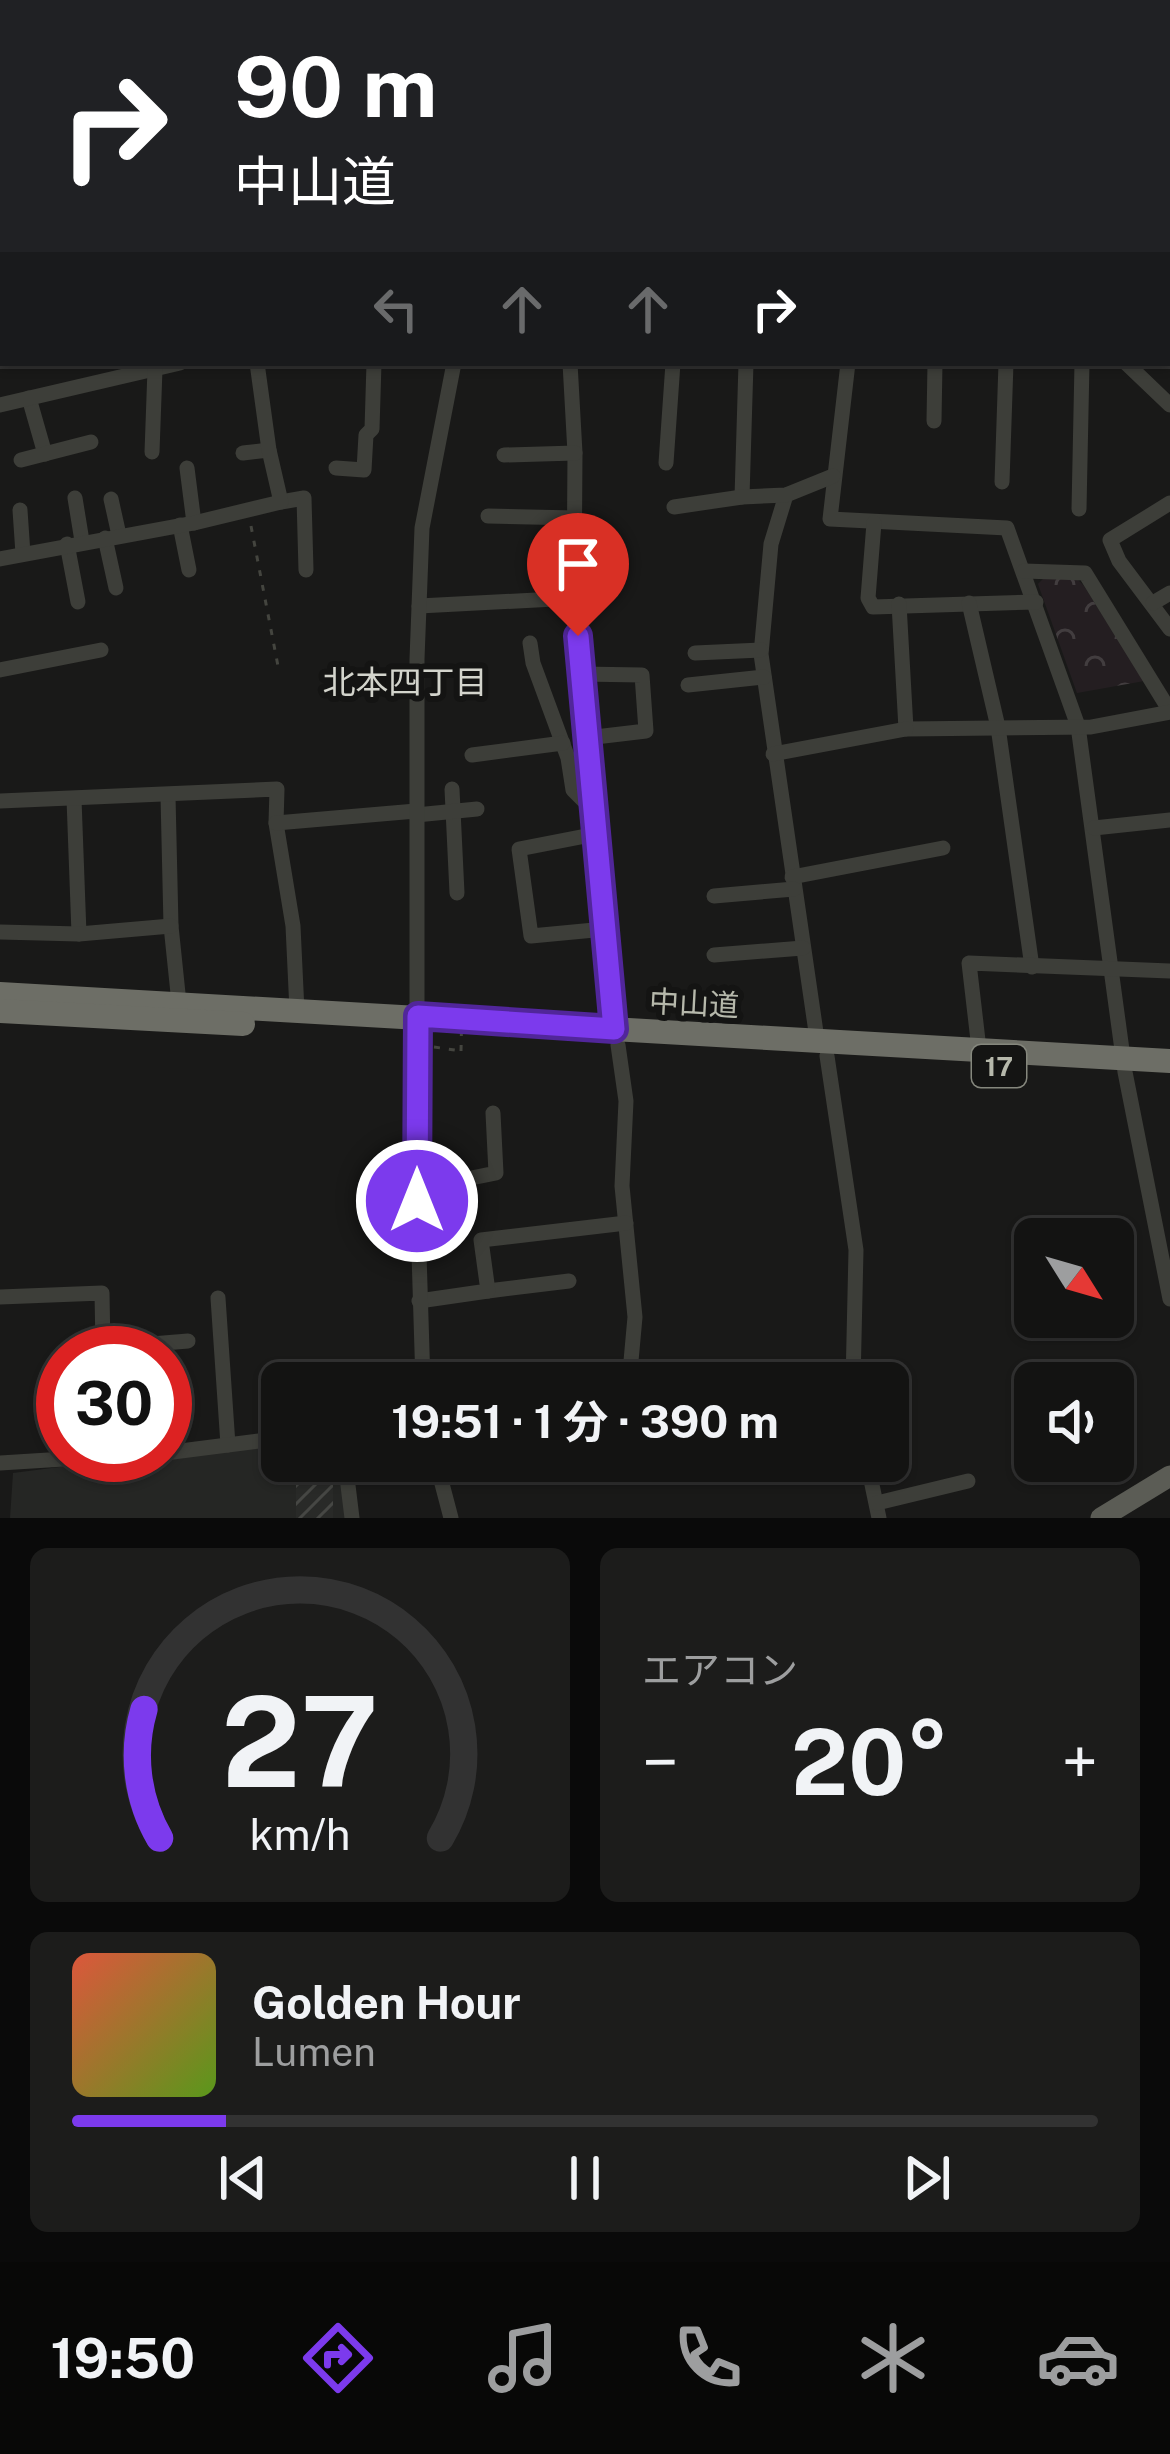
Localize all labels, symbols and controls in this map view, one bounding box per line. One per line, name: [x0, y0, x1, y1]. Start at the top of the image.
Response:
text: 90 m: [234, 37, 437, 136]
icon: right: [36, 48, 192, 204]
text: 中山道: [234, 150, 396, 213]
icon: left: [363, 276, 429, 342]
icon: ahead: [489, 276, 555, 342]
icon: ahead: [615, 276, 681, 342]
icon: right: [741, 276, 807, 342]
pin: [527, 513, 629, 636]
icon: arrive: [545, 531, 611, 597]
district label: 北本四丁目: [323, 663, 488, 701]
street label: 中山道: [648, 983, 740, 1023]
road number: 17: [972, 1045, 1026, 1087]
position arrow: [354, 1138, 480, 1264]
north arrow: [1014, 1218, 1134, 1338]
map controls: [1014, 1218, 1134, 1482]
speed limit sign: 30: [36, 1326, 192, 1482]
button: sound: [1014, 1362, 1134, 1482]
text: 19:51 · 1 分 · 390 m: [391, 1395, 779, 1448]
text: エアコン: [642, 1647, 798, 1693]
text: 27: [221, 1668, 379, 1815]
text: 20°: [791, 1709, 949, 1815]
text: −: [642, 1723, 679, 1801]
text: +: [1061, 1723, 1098, 1801]
text: km/h: [250, 1809, 350, 1860]
text: Golden Hour: [252, 1976, 521, 2029]
text: Lumen: [252, 2029, 376, 2075]
icon: previous: [210, 2145, 276, 2211]
icon: pause: [552, 2145, 618, 2211]
icon: next: [894, 2145, 960, 2211]
icon: directions: [296, 2316, 380, 2400]
icon: music: [481, 2316, 565, 2400]
icon: phone: [666, 2316, 750, 2400]
icon: climate: [851, 2316, 935, 2400]
icon: car: [1036, 2316, 1120, 2400]
text: 19:50: [50, 2327, 195, 2390]

